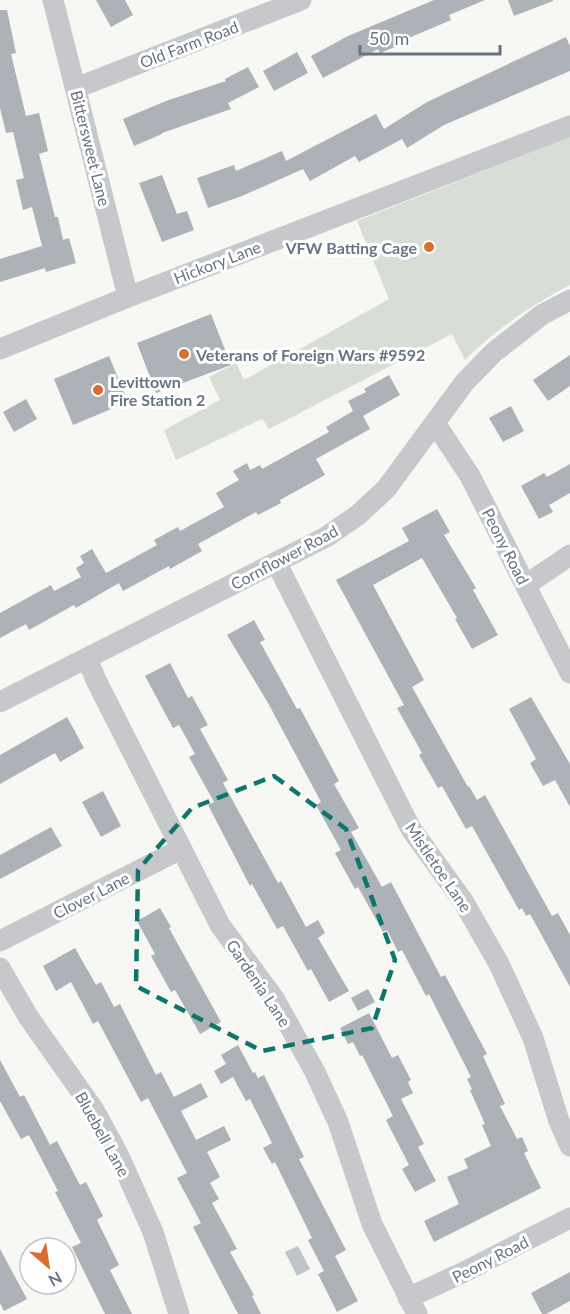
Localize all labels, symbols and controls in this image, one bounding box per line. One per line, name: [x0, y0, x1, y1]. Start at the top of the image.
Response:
street label: Old Farm Road: [137, 17, 241, 71]
scale bar: [360, 18, 500, 56]
text: 50 m: [369, 27, 409, 49]
street label: Bittersweet Lane: [67, 88, 115, 208]
street label: Hickory Lane: [171, 237, 263, 287]
place label: VFW Batting Cage: [284, 238, 417, 257]
marker: VFW Batting Cage: [422, 240, 436, 254]
place label: Veterans of Foreign Wars #9592: [195, 345, 425, 364]
marker: Veterans of Foreign Wars #9592: [177, 347, 191, 361]
place label: Levittown Fire Station 2: [110, 372, 205, 409]
marker: Levittown Fire Station 2: [91, 383, 105, 397]
street label: Peony Road: [479, 505, 533, 587]
street label: Cornflower Road: [227, 521, 341, 593]
street label: Mistletoe Lane: [402, 818, 476, 916]
street label: Clover Lane: [50, 868, 132, 922]
street label: Gardenia Lane: [223, 936, 295, 1030]
street label: Bluebell Lane: [72, 1088, 134, 1180]
street label: Peony Road: [449, 1232, 531, 1286]
north arrow: [18, 1236, 78, 1296]
text: N: [46, 1268, 66, 1291]

